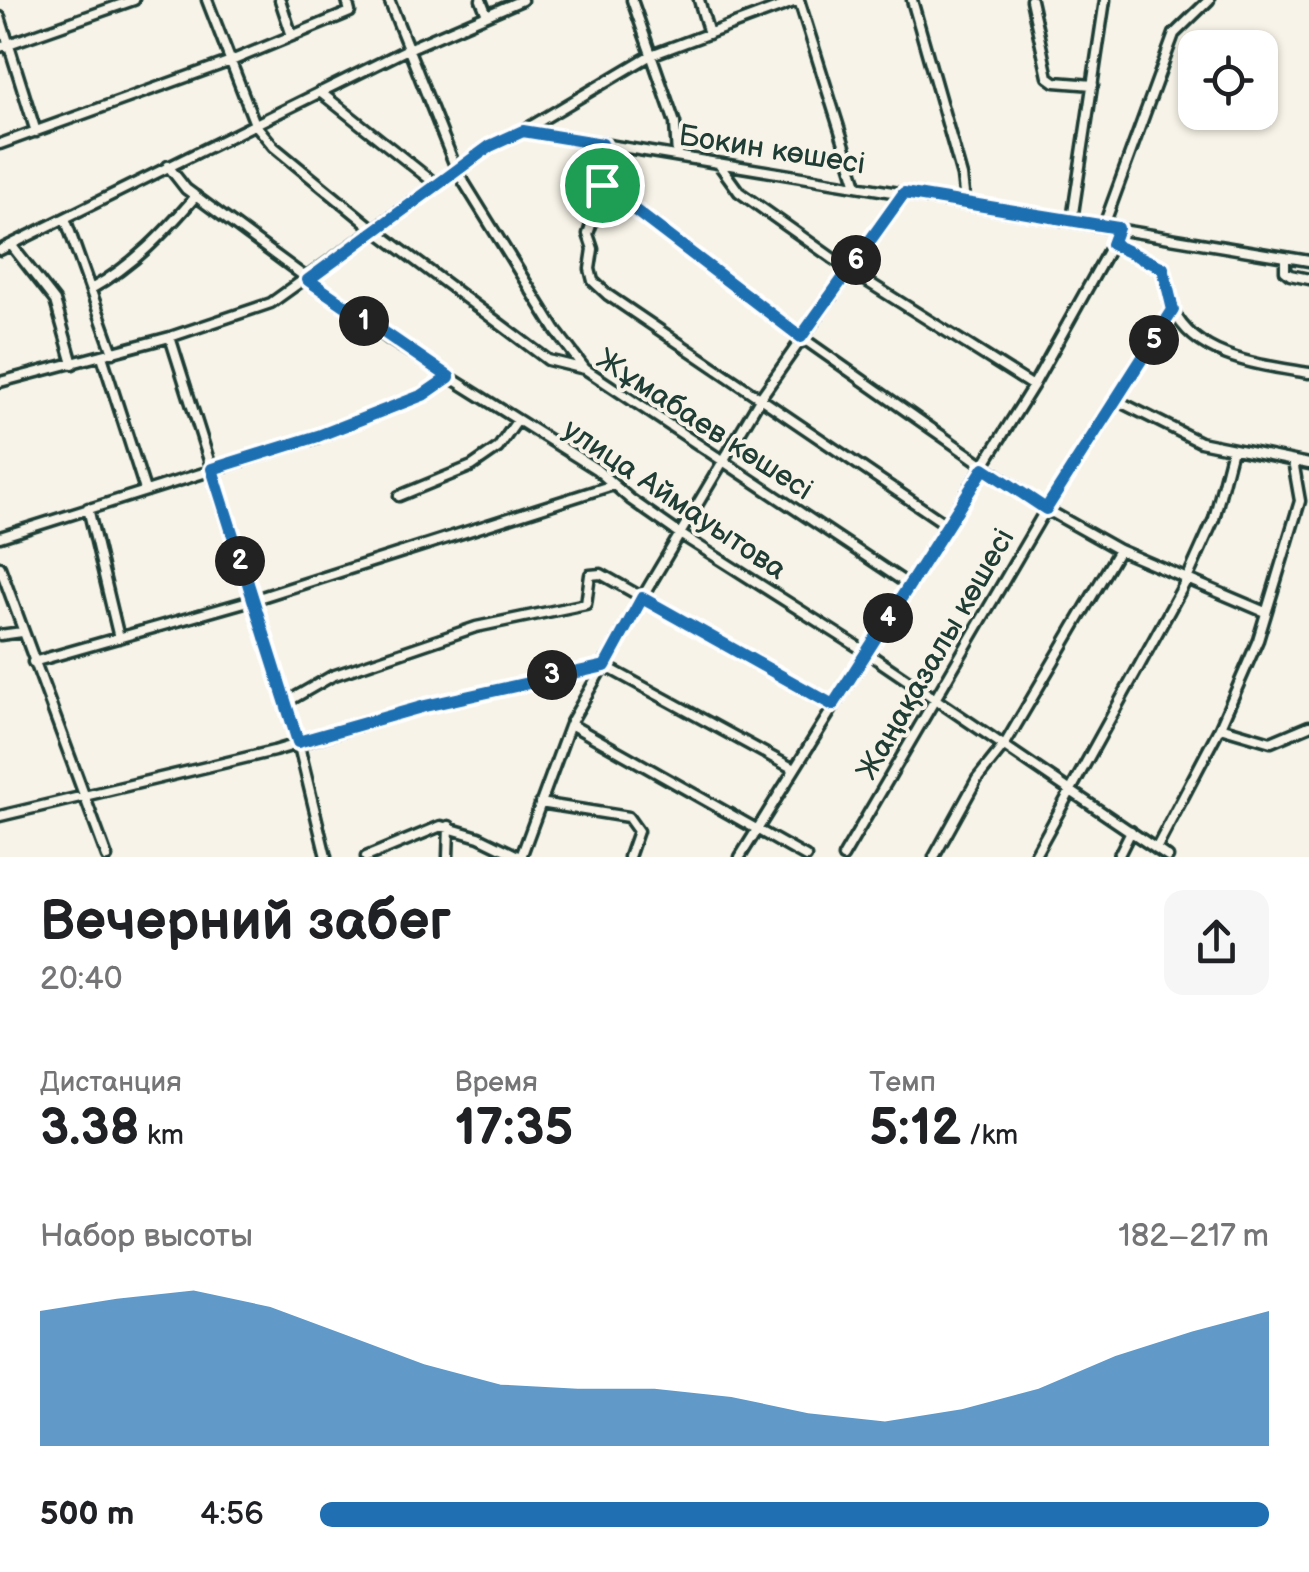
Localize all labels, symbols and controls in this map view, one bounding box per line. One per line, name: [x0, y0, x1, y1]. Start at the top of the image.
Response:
map controls: [1178, 30, 1278, 130]
button: locate: [1178, 30, 1278, 130]
street label: Бокин көшесі: [676, 117, 868, 182]
pin: [560, 143, 645, 228]
icon: arrive: [575, 158, 630, 213]
pin: 6: [831, 235, 881, 285]
text: 6: [848, 243, 864, 276]
pin: 1: [339, 296, 389, 346]
text: 1: [358, 304, 370, 337]
pin: 5: [1129, 315, 1179, 365]
text: 5: [1146, 323, 1162, 356]
street label: Жұмабаев көшесі: [589, 341, 819, 508]
street label: улица Аймауытова: [556, 412, 793, 588]
street label: Жаңақазалы көшесі: [849, 522, 1023, 787]
pin: 2: [215, 536, 265, 586]
text: 2: [232, 544, 248, 577]
pin: 4: [863, 593, 913, 643]
text: 4: [880, 601, 896, 634]
pin: 3: [527, 650, 577, 700]
text: 3: [544, 658, 560, 691]
text: Вечерний забег: [40, 889, 451, 956]
button: share: [1164, 890, 1269, 995]
text: 20:40: [40, 960, 123, 999]
text: Дистанция: [40, 1066, 182, 1099]
text: Время: [455, 1066, 538, 1099]
text: Темп: [869, 1066, 936, 1099]
text: 3.38: [40, 1099, 139, 1159]
text: 17:35: [455, 1099, 573, 1159]
text: 5:12: [869, 1099, 961, 1159]
text: km: [139, 1119, 184, 1152]
text: /km: [961, 1119, 1018, 1152]
text: Набор высоты: [40, 1217, 253, 1256]
text: 182–217 m: [1118, 1217, 1269, 1256]
text: 500 m: [40, 1495, 134, 1534]
text: 4:56: [200, 1495, 264, 1534]

